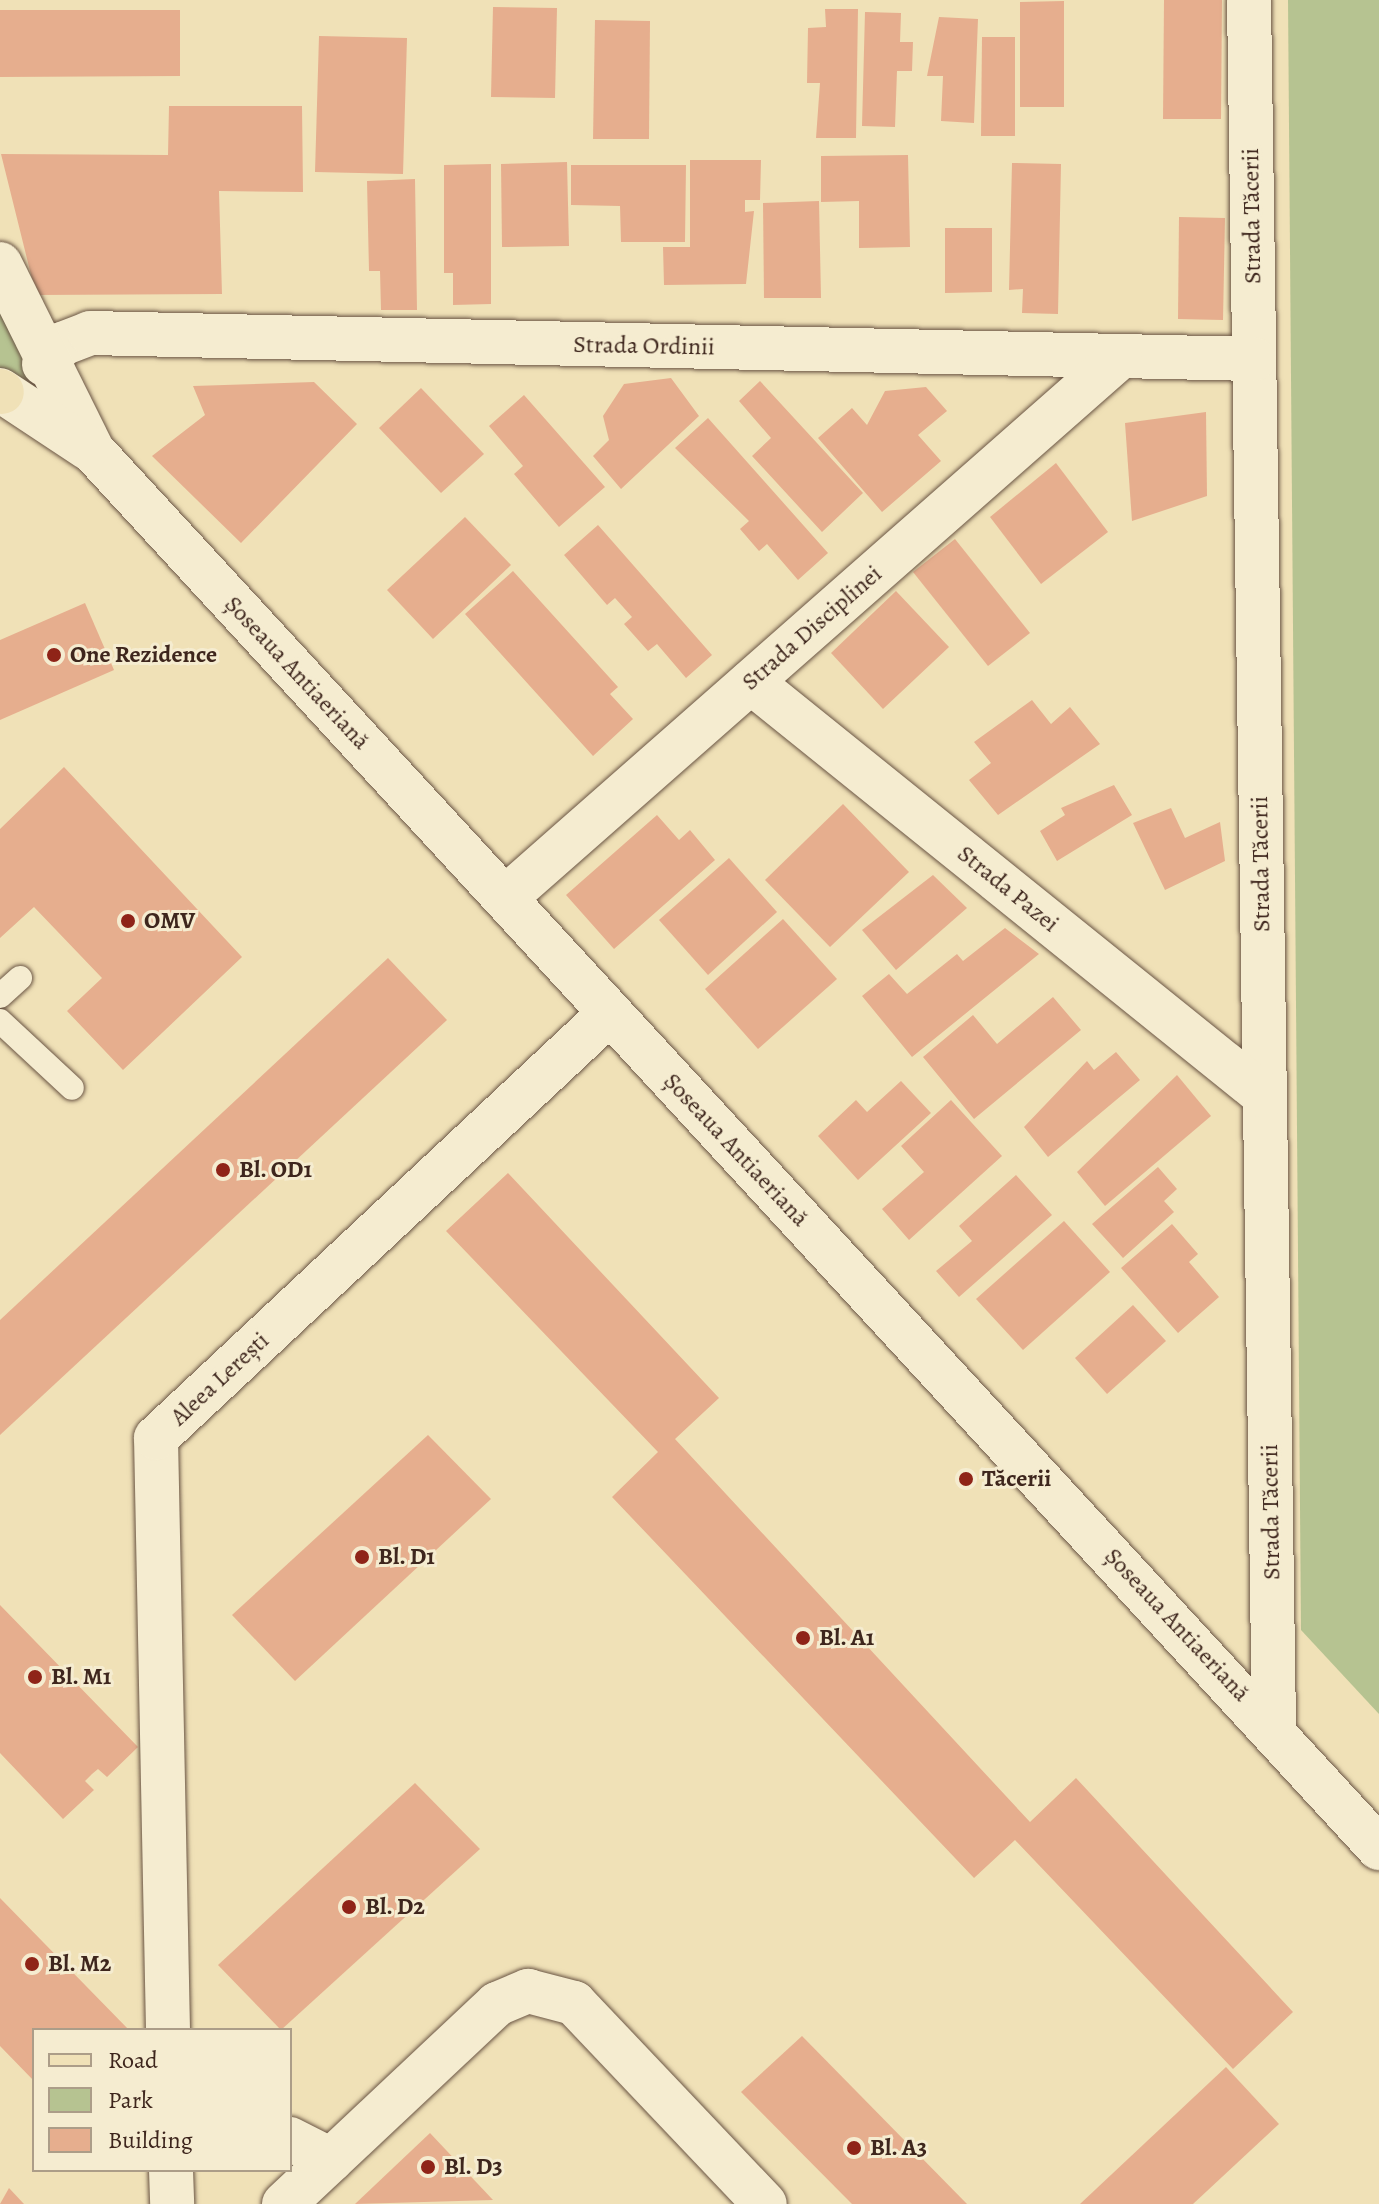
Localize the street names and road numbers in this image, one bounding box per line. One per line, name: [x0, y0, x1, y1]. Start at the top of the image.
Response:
street label: Strada Tăcerii: [1236, 148, 1268, 284]
street label: Strada Ordinii: [573, 330, 715, 362]
street label: Strada Disciplinei: [736, 559, 888, 697]
street label: Șoseaua Antiaeriană: [218, 590, 376, 756]
street label: Strada Tăcerii: [1245, 796, 1277, 932]
street label: Strada Pazei: [951, 839, 1065, 939]
street label: Șoseaua Antiaeriană: [657, 1067, 815, 1233]
street label: Aleea Lerești: [165, 1326, 275, 1432]
street label: Strada Tăcerii: [1255, 1444, 1287, 1580]
street label: Șoseaua Antiaeriană: [1098, 1542, 1256, 1708]

